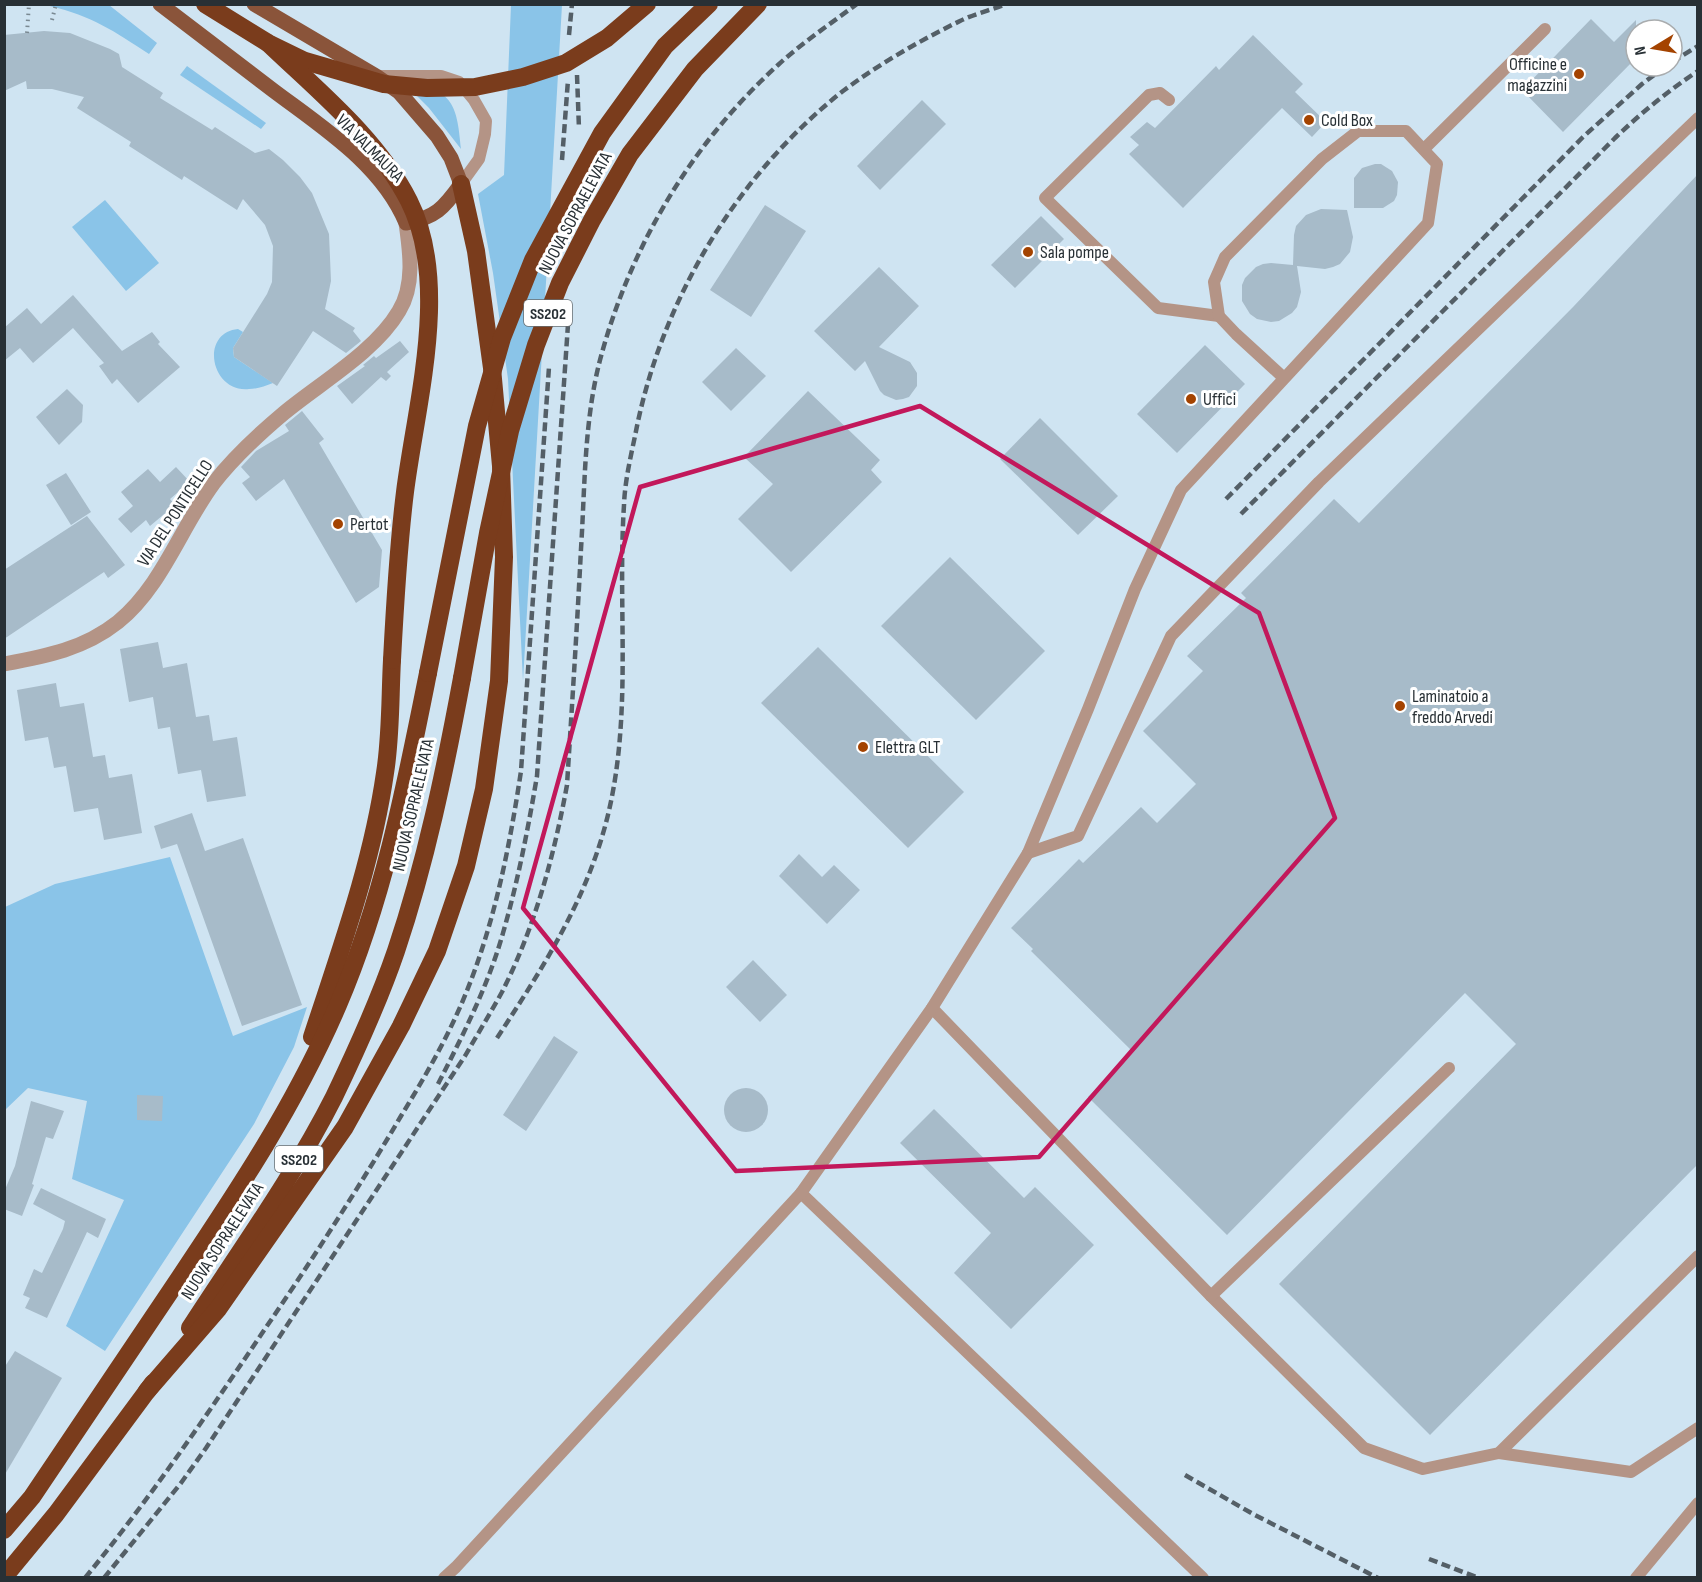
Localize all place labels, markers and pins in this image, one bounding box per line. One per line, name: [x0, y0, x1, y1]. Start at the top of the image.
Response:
place label: Officine e magazzini: [1507, 54, 1567, 96]
marker: Officine e magazzini: [1572, 67, 1586, 81]
place label: Cold Box: [1321, 110, 1373, 131]
marker: Cold Box: [1302, 113, 1316, 127]
place label: Sala pompe: [1040, 242, 1109, 263]
marker: Sala pompe: [1021, 245, 1035, 259]
place label: Uffici: [1203, 389, 1236, 410]
marker: Uffici: [1184, 392, 1198, 406]
place label: Pertot: [350, 514, 389, 535]
marker: Pertot: [331, 517, 345, 531]
place label: Laminatoio a freddo Arvedi: [1412, 686, 1493, 728]
marker: Laminatoio a freddo Arvedi: [1393, 699, 1407, 713]
place label: Elettra GLT: [875, 737, 940, 758]
marker: Elettra GLT: [856, 740, 870, 754]

